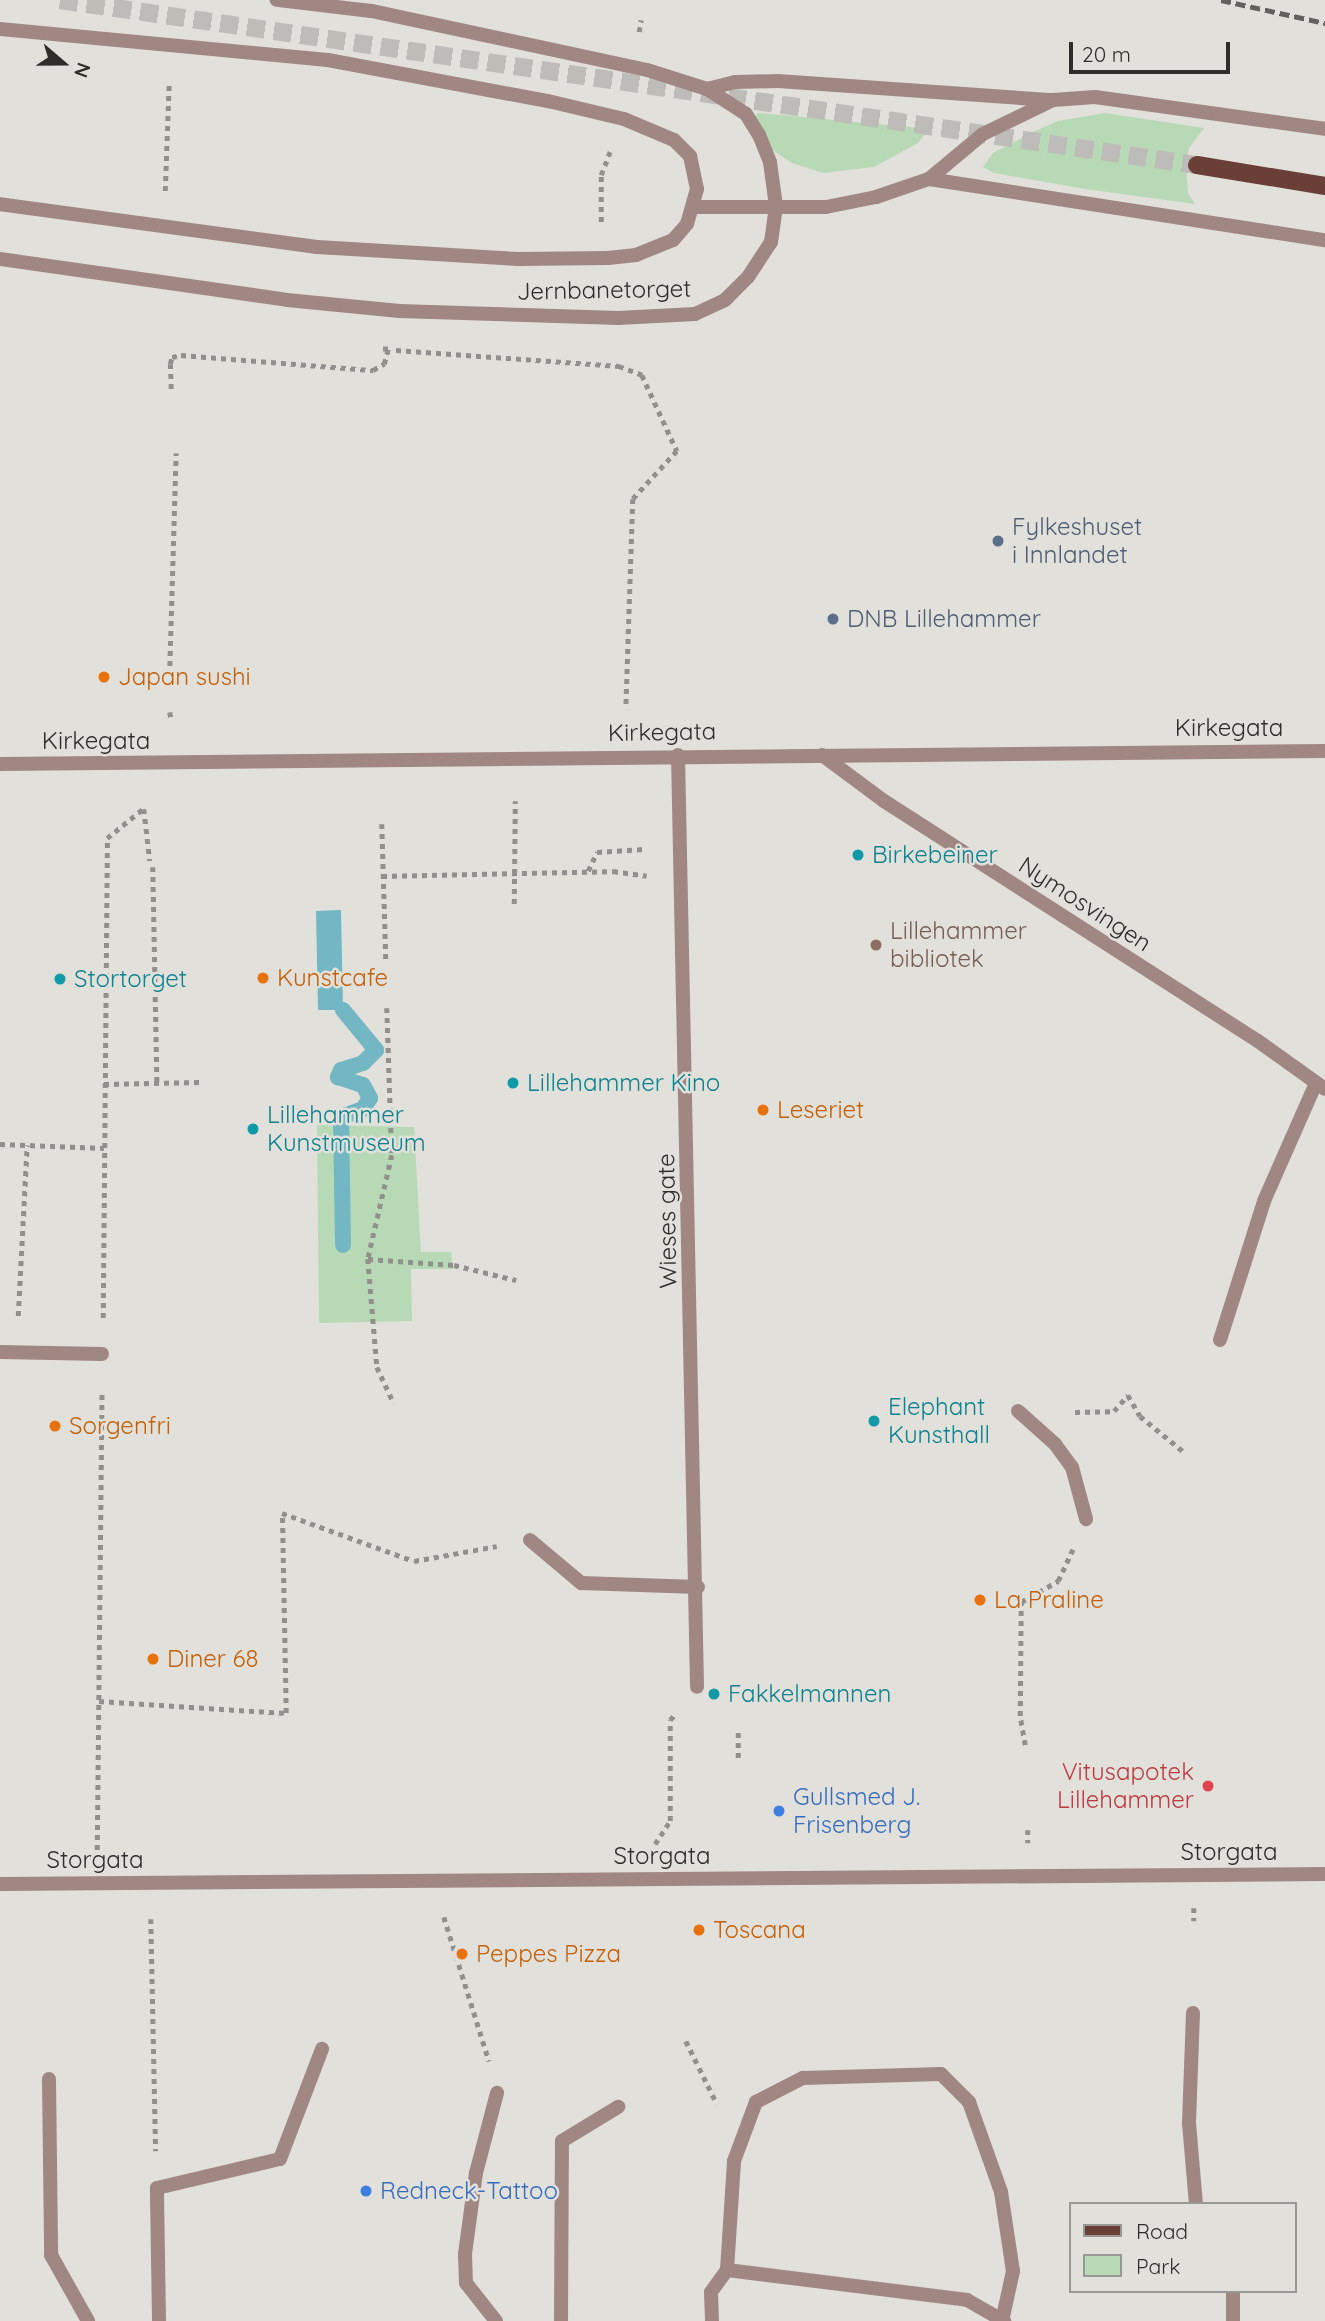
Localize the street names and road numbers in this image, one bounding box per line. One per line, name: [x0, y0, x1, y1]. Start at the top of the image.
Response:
street label: Jernbanetorget: [517, 274, 691, 306]
street label: Kirkegata: [1175, 714, 1283, 742]
street label: Kirkegata: [608, 717, 716, 747]
street label: Kirkegata: [42, 727, 150, 755]
street label: Nymosvingen: [1013, 850, 1157, 958]
street label: Wieses gate: [651, 1153, 683, 1289]
street label: Storgata: [1181, 1838, 1277, 1866]
street label: Storgata: [614, 1842, 710, 1870]
street label: Storgata: [47, 1846, 143, 1874]

